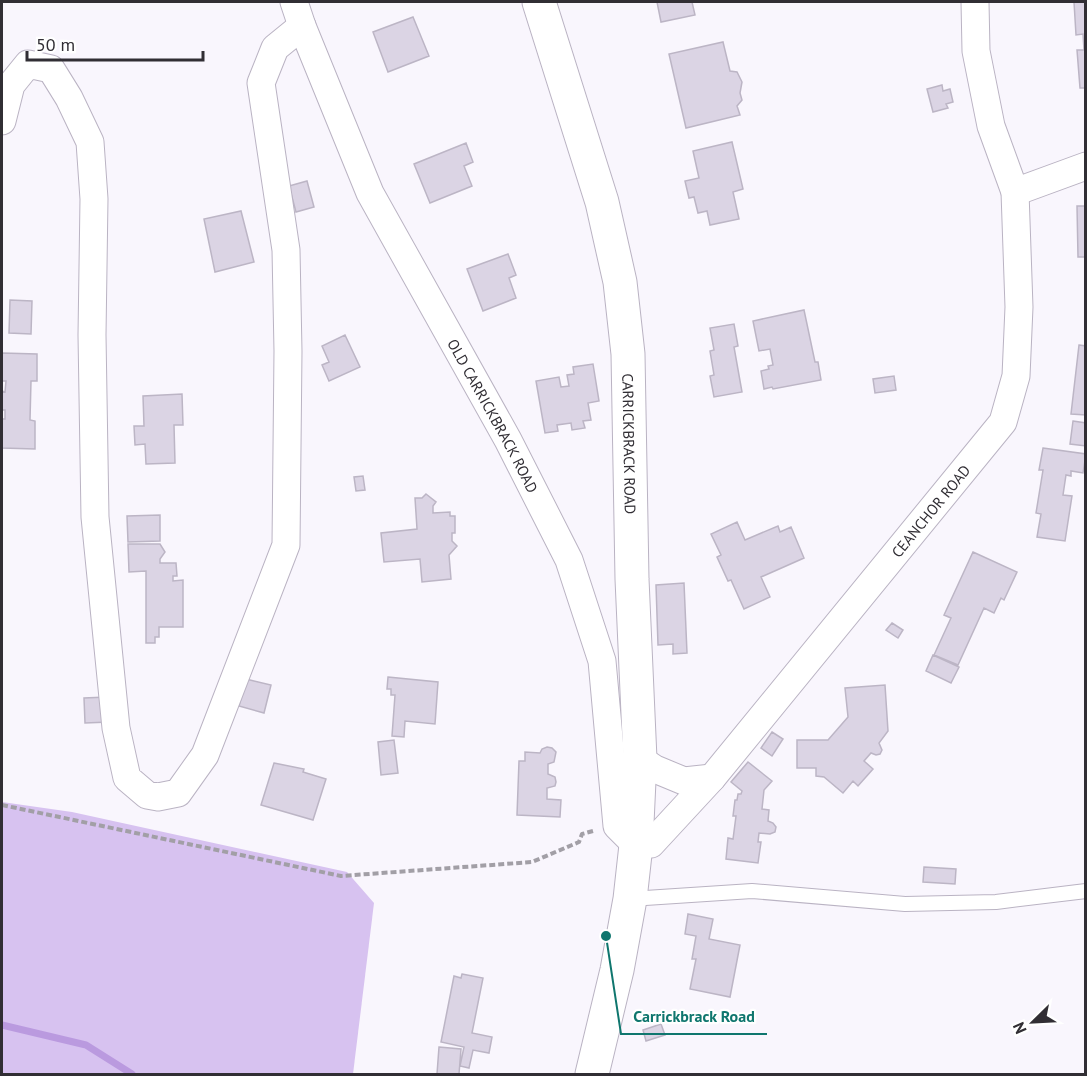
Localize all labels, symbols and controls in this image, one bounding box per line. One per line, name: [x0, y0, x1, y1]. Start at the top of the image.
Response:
scale bar: [27, 24, 202, 62]
text: 50 m: [36, 33, 75, 56]
street label: OLD CARRICKBRACK ROAD: [444, 335, 543, 496]
street label: CARRICKBRACK ROAD: [619, 373, 640, 514]
street label: CEANCHOR ROAD: [887, 461, 974, 561]
north arrow: [1003, 992, 1063, 1052]
callout: Carrickbrack Road: [621, 1000, 767, 1034]
text: Carrickbrack Road: [633, 1006, 755, 1026]
text: N: [1008, 1019, 1031, 1037]

